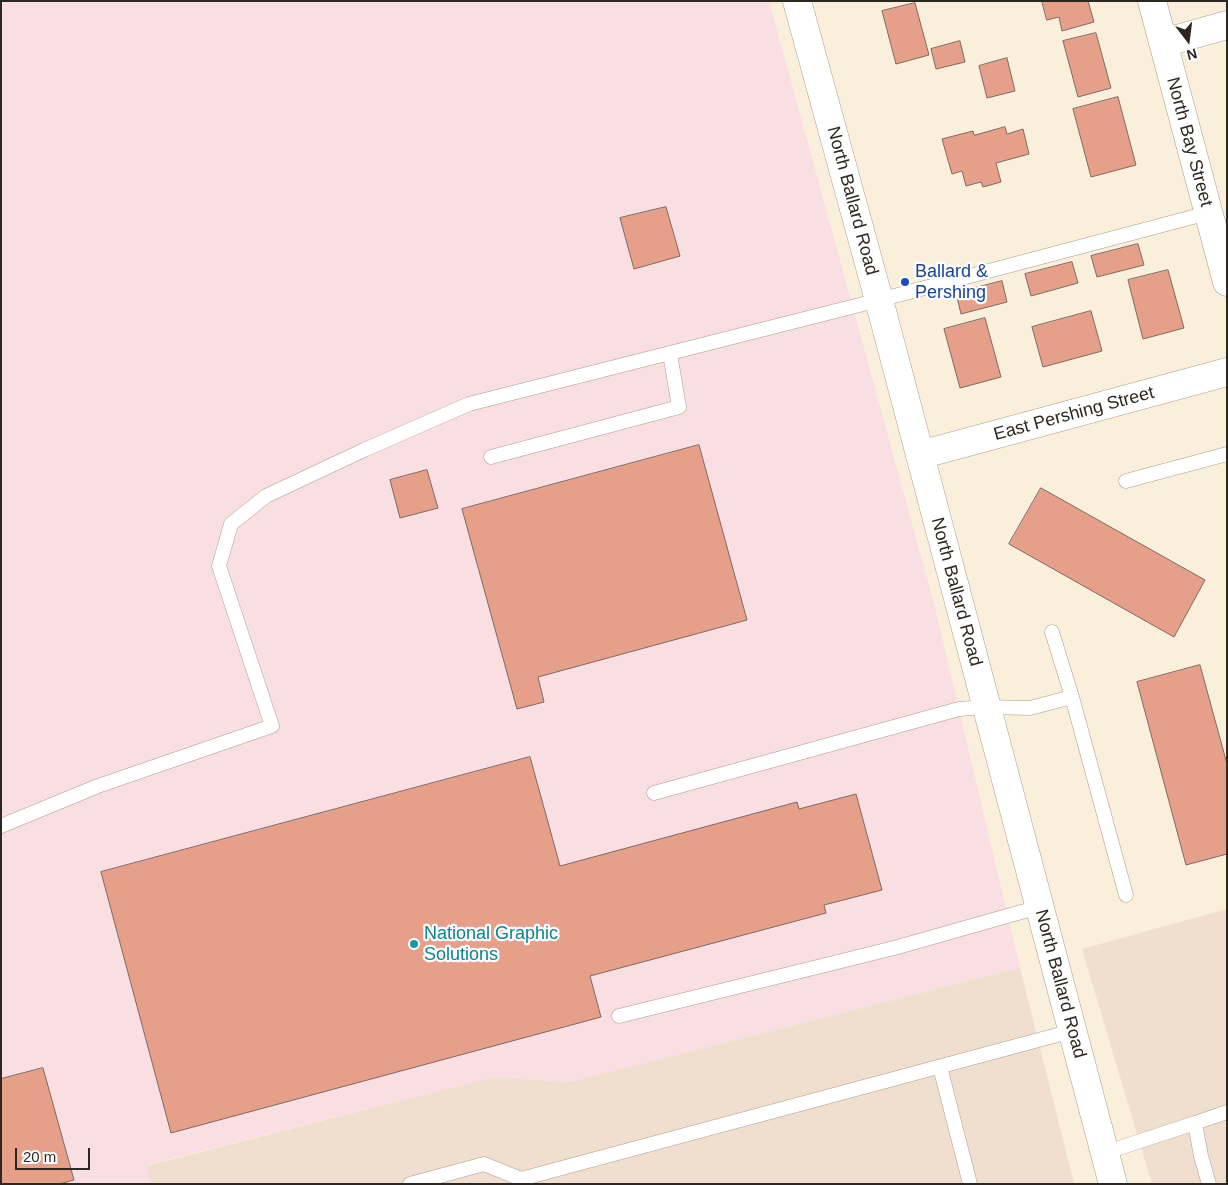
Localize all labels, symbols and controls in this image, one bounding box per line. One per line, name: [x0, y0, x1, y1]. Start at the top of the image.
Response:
north arrow: [1163, 15, 1213, 65]
text: N: [1185, 45, 1199, 64]
street label: North Bay Street: [1161, 75, 1217, 209]
street label: North Ballard Road: [822, 124, 882, 278]
place label: Ballard & Pershing: [915, 261, 988, 304]
marker: Ballard & Pershing: [899, 276, 911, 288]
street label: East Pershing Street: [991, 382, 1157, 446]
street label: North Ballard Road: [926, 515, 986, 669]
street label: North Ballard Road: [1030, 907, 1090, 1061]
place label: National Graphic Solutions: [424, 923, 558, 966]
marker: National Graphic Solutions: [408, 938, 420, 950]
scale bar: [18, 1138, 92, 1170]
text: 20 m: [23, 1148, 56, 1165]

